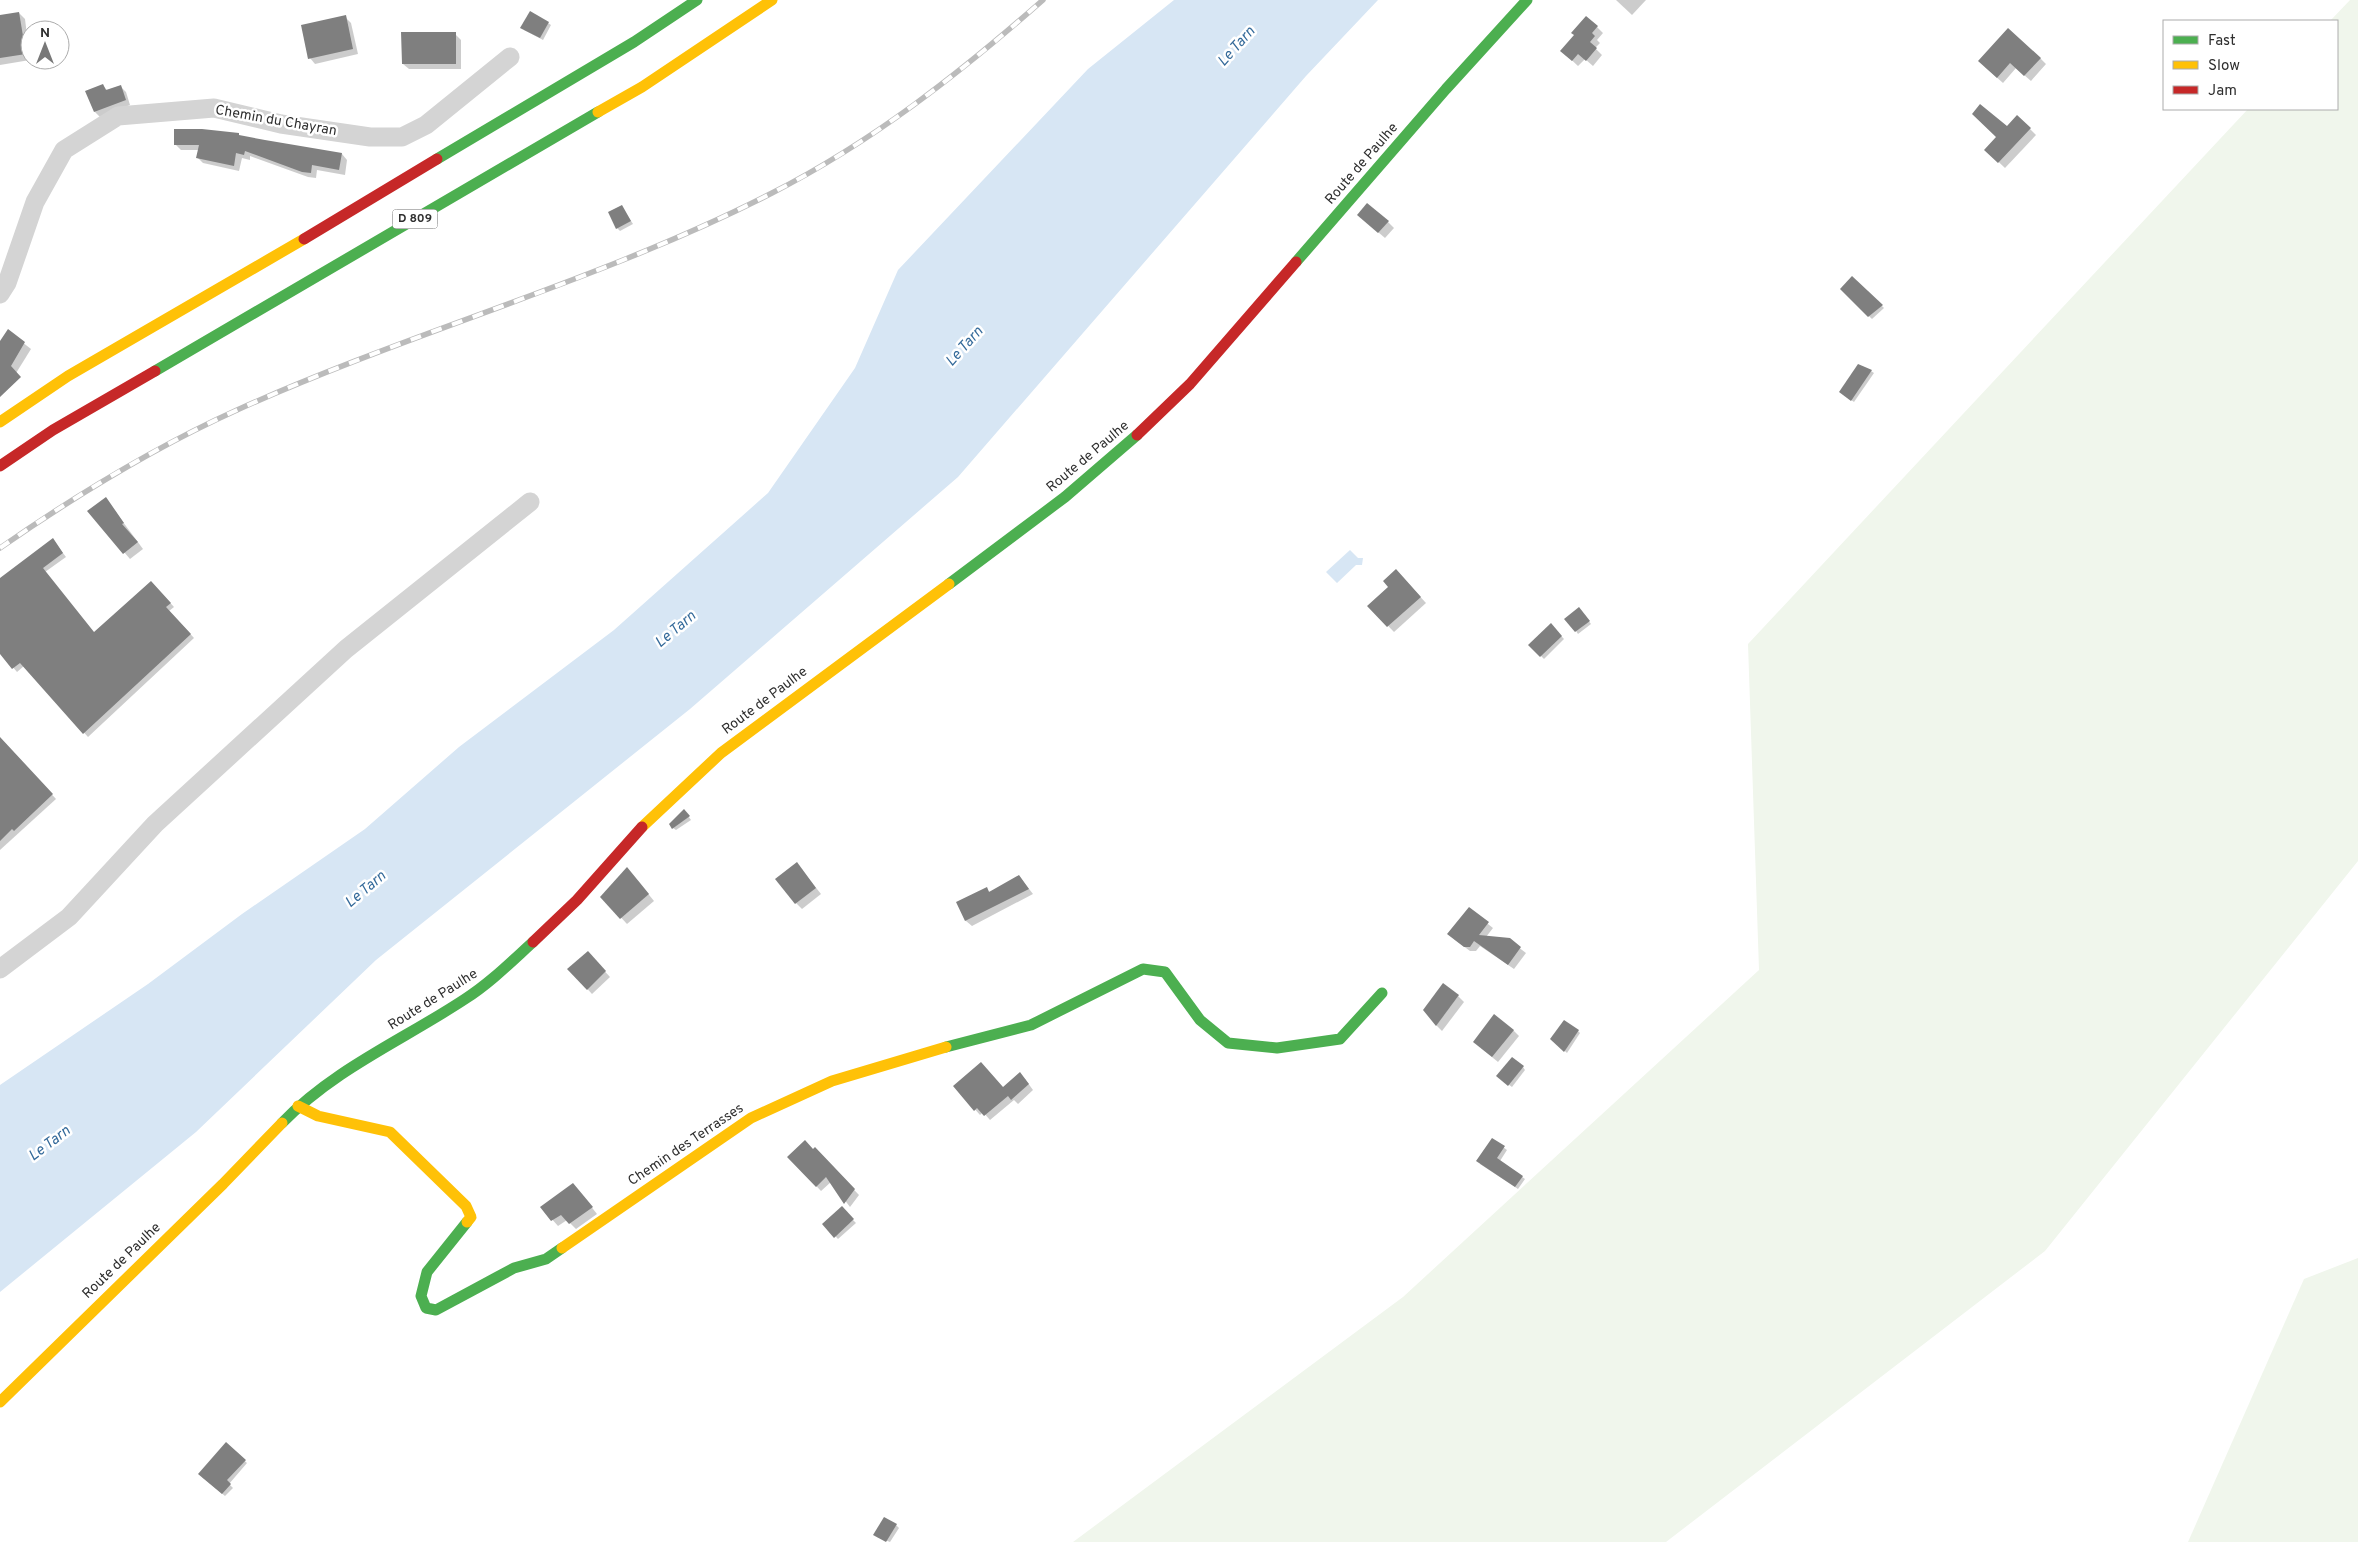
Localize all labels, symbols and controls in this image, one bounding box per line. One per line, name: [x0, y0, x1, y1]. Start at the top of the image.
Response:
north arrow: [20, 20, 70, 70]
legend: [2163, 20, 2338, 110]
water label: Le Tarn: [1214, 23, 1260, 71]
text: N: [40, 25, 50, 42]
text: Fast: [2208, 32, 2236, 51]
text: Slow: [2208, 57, 2240, 76]
text: Jam: [2208, 82, 2237, 101]
street label: Chemin du Chayran: [214, 102, 338, 140]
street label: Route de Paulhe: [1322, 120, 1402, 208]
road number: D 809: [392, 210, 438, 228]
water label: Le Tarn: [942, 323, 988, 371]
street label: Route de Paulhe: [1043, 418, 1133, 496]
water label: Le Tarn: [652, 607, 700, 653]
street label: Route de Paulhe: [719, 663, 811, 739]
water label: Le Tarn: [342, 867, 390, 913]
street label: Route de Paulhe: [385, 966, 481, 1034]
street label: Chemin des Terrasses: [625, 1100, 747, 1190]
water label: Le Tarn: [25, 1122, 75, 1166]
street label: Route de Paulhe: [79, 1219, 165, 1303]

